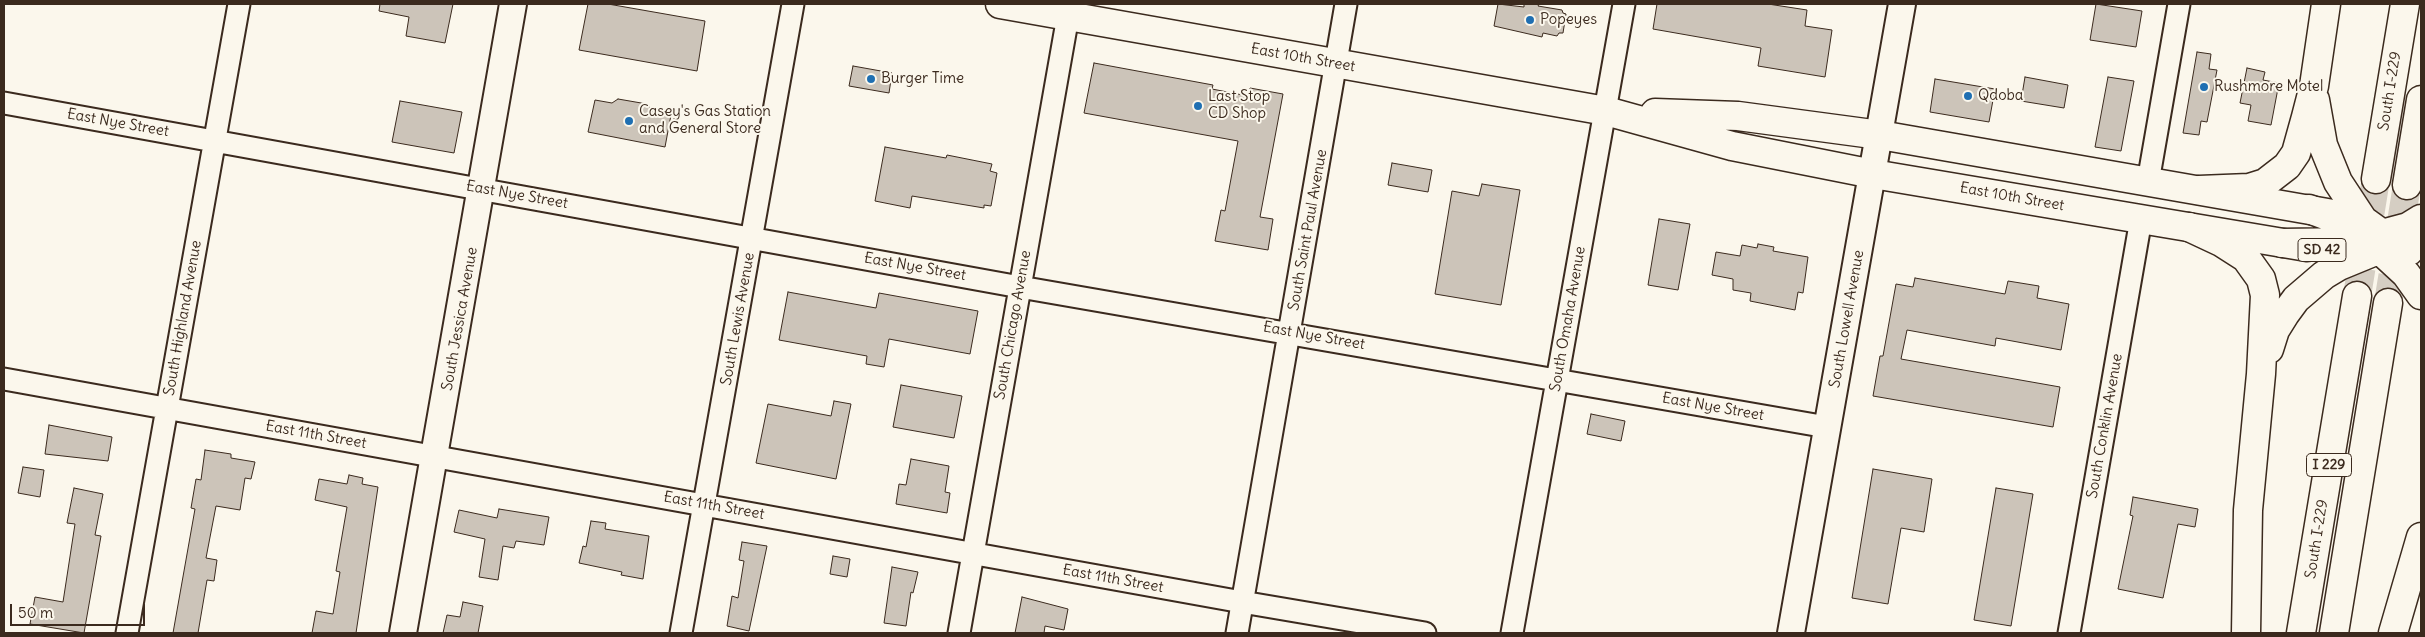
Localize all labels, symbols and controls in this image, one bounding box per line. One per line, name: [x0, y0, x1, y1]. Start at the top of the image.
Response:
place label: Popeyes: [1540, 11, 1597, 29]
marker: Popeyes: [1524, 14, 1536, 26]
street label: East 10th Street: [1249, 40, 1357, 76]
street label: South I-229: [2375, 50, 2405, 132]
place label: Burger Time: [881, 70, 964, 88]
marker: Burger Time: [865, 73, 877, 85]
place label: Rushmore Motel: [2214, 78, 2323, 96]
marker: Rushmore Motel: [2198, 81, 2210, 93]
place label: Qdoba: [1978, 87, 2023, 105]
place label: Last Stop CD Shop: [1208, 88, 1270, 123]
marker: Qdoba: [1962, 90, 1974, 102]
marker: Last Stop CD Shop: [1192, 100, 1204, 112]
place label: Casey's Gas Station and General Store: [639, 103, 771, 138]
street label: East Nye Street: [66, 105, 170, 141]
marker: Casey's Gas Station and General Store: [623, 115, 635, 127]
street label: South Saint Paul Avenue: [1285, 148, 1331, 312]
street label: East Nye Street: [465, 177, 569, 213]
street label: East 10th Street: [1958, 179, 2066, 215]
road number: SD 42: [2298, 238, 2346, 262]
street label: South Highland Avenue: [160, 239, 206, 397]
street label: South Omaha Avenue: [1546, 245, 1590, 393]
street label: South Jessica Avenue: [439, 246, 481, 392]
street label: East Nye Street: [863, 249, 967, 285]
street label: South Chicago Avenue: [991, 249, 1035, 401]
street label: South Lowell Avenue: [1826, 249, 1868, 389]
street label: South Lewis Avenue: [717, 251, 759, 387]
street label: East Nye Street: [1262, 318, 1366, 354]
street label: South Conklin Avenue: [2083, 352, 2127, 500]
street label: East Nye Street: [1661, 389, 1765, 425]
street label: East 11th Street: [264, 417, 368, 453]
road number: I 229: [2306, 454, 2352, 476]
street label: East 11th Street: [662, 488, 766, 524]
street label: South I-229: [2302, 498, 2332, 580]
street label: East 11th Street: [1061, 561, 1165, 597]
scale bar: [12, 594, 148, 626]
text: 50 m: [18, 603, 53, 622]

